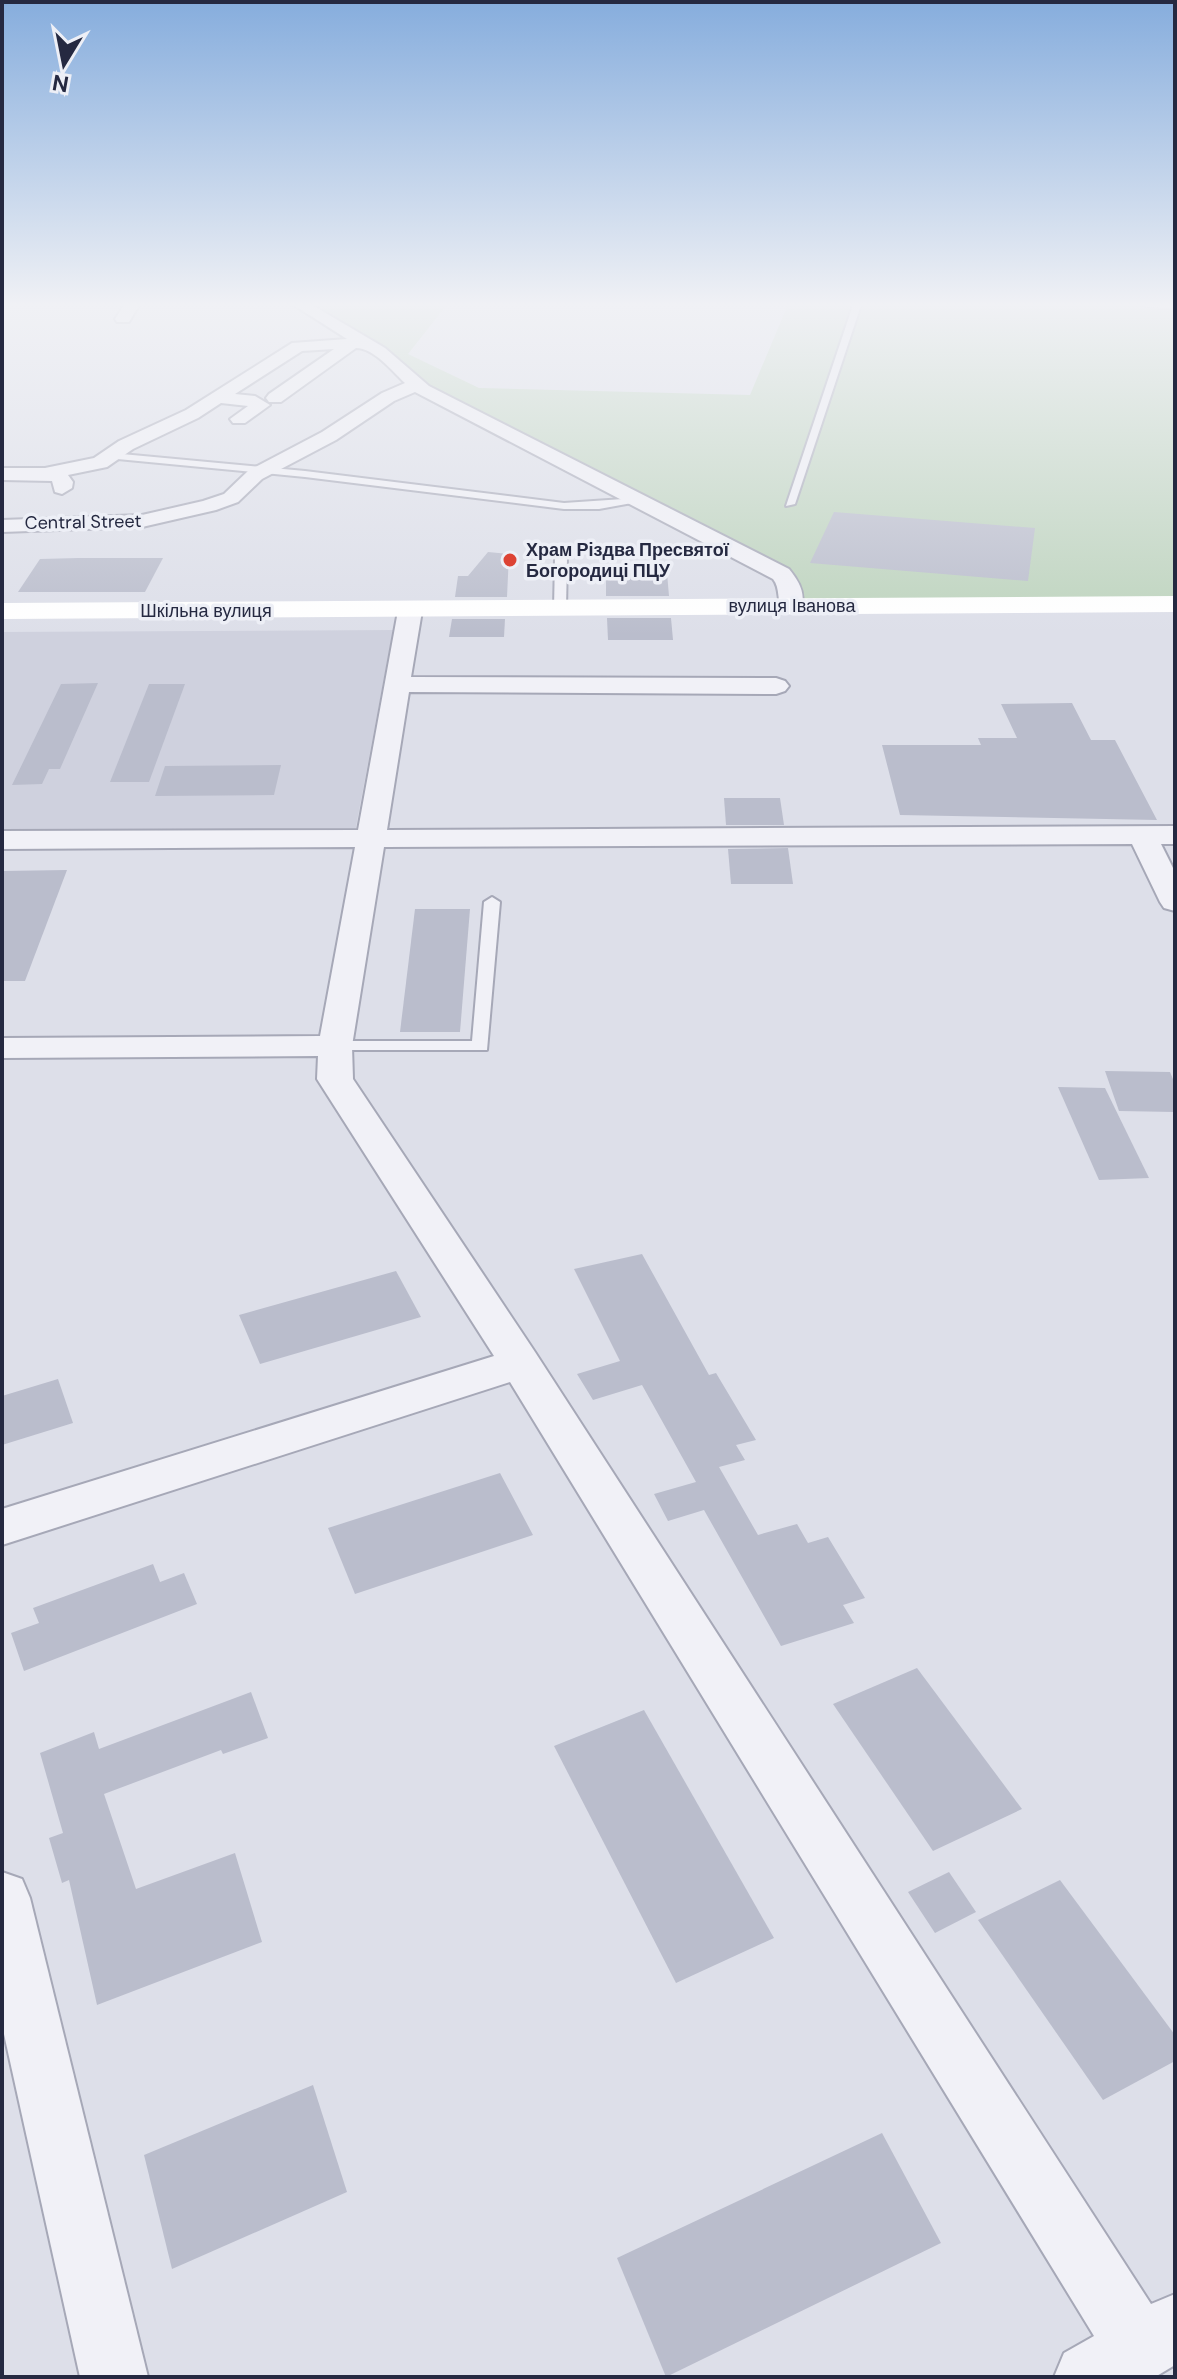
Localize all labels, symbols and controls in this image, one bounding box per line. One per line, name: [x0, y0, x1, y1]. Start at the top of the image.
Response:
north arrow: [24, 24, 104, 104]
text: N: [50, 68, 71, 99]
street label: Central Street: [24, 509, 142, 535]
place label: Храм Різдва Пресвятої Богородиці ПЦУ: [526, 538, 730, 583]
marker: Храм Різдва Пресвятої Богородиці ПЦУ: [501, 551, 519, 569]
street label: вулиця Іванова: [729, 594, 856, 618]
street label: Шкільна вулиця: [140, 599, 272, 623]

